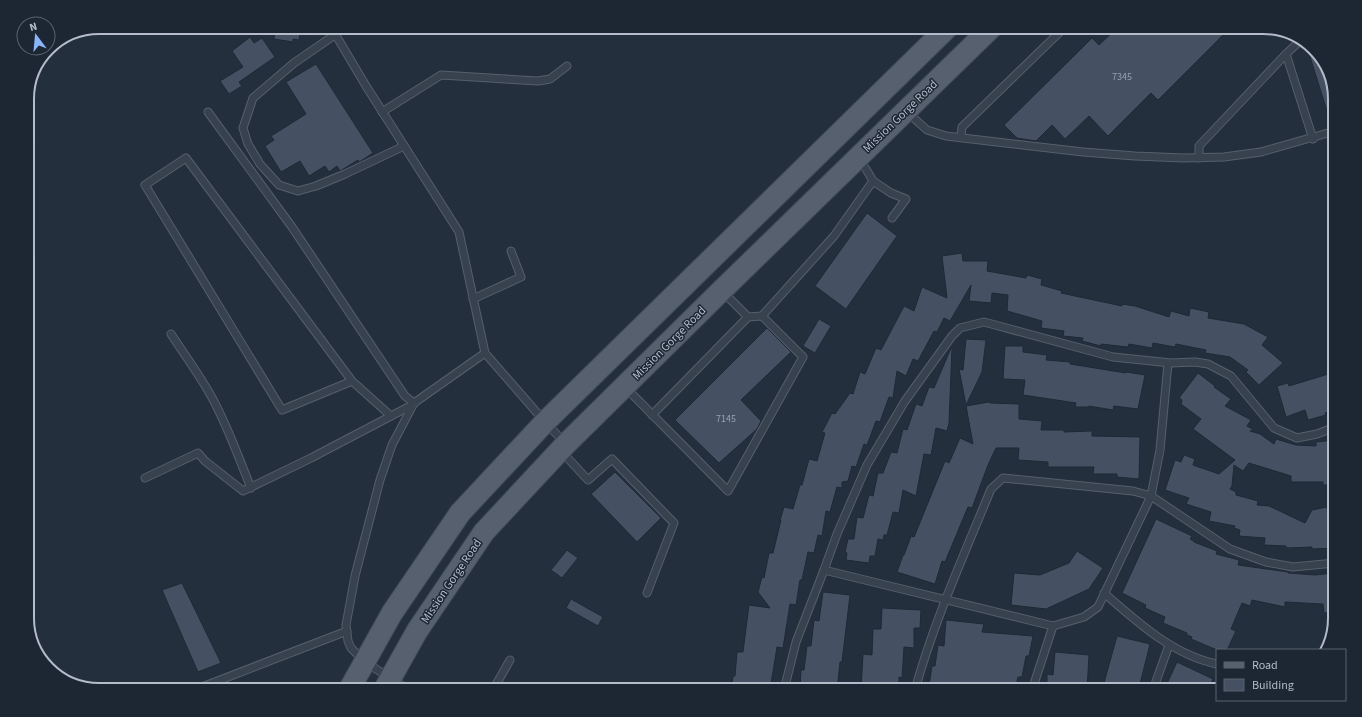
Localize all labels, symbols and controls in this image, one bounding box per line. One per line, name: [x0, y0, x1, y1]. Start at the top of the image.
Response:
north arrow: [16, 16, 56, 56]
text: N: [28, 19, 39, 35]
house number: 7345: [1112, 70, 1132, 84]
street label: Mission Gorge Road: [859, 76, 942, 157]
street label: Mission Gorge Road: [629, 303, 710, 384]
house number: 7145: [716, 412, 736, 426]
street label: Mission Gorge Road: [417, 536, 486, 627]
legend: [1216, 649, 1346, 701]
text: Road: [1252, 657, 1278, 674]
text: Building: [1252, 677, 1294, 694]

